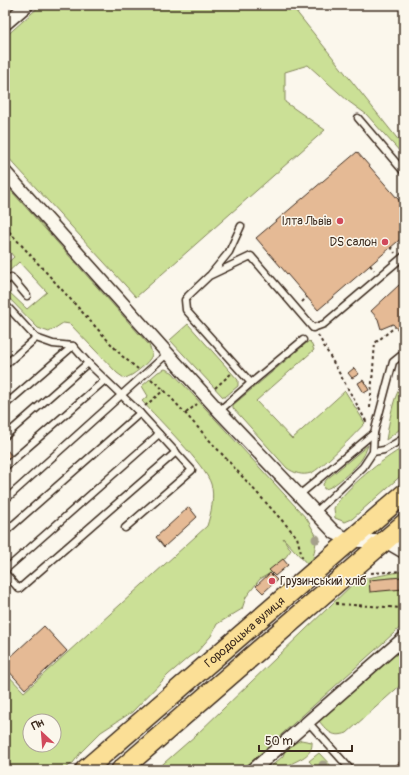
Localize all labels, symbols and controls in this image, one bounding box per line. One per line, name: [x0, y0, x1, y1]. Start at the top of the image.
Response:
place label: Ілта Львів: [281, 214, 332, 229]
marker: Ілта Львів: [335, 216, 345, 226]
place label: DS салон: [329, 235, 377, 250]
marker: DS салон: [380, 237, 390, 247]
place label: Грузинський хліб: [280, 574, 367, 589]
marker: Грузинський хліб: [267, 576, 277, 586]
street label: Городоцька вулиця: [202, 593, 288, 671]
north arrow: [22, 713, 62, 753]
text: Пн: [30, 716, 47, 733]
scale bar: [259, 727, 352, 753]
text: 50 m: [265, 734, 293, 749]

